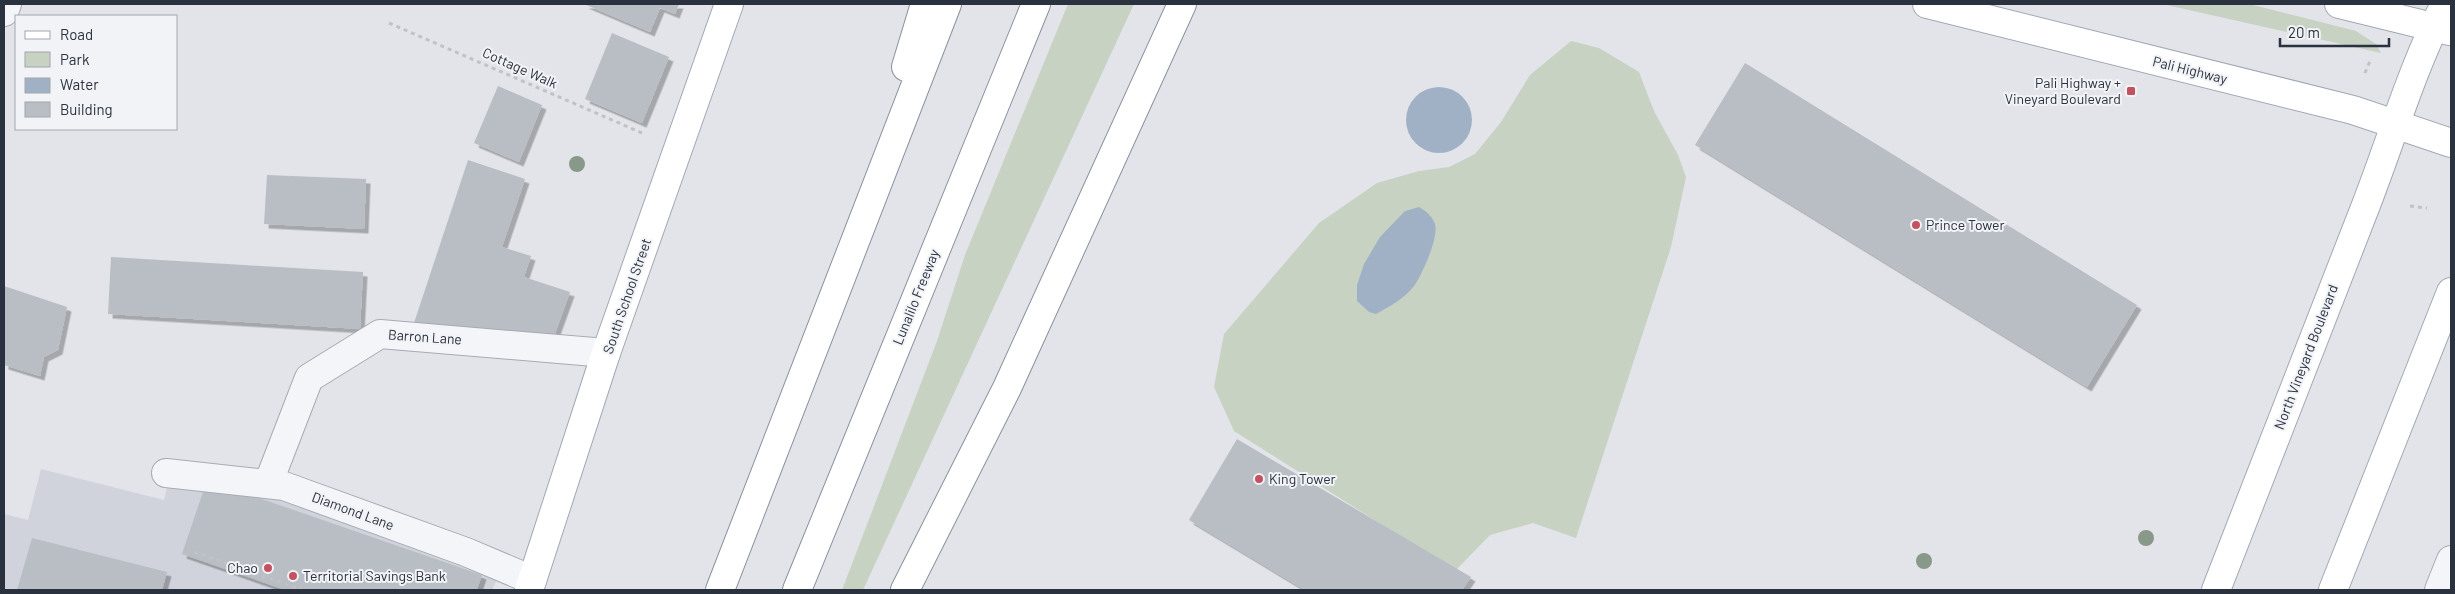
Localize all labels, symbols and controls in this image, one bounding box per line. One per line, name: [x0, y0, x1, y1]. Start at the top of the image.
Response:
legend: [15, 15, 178, 130]
scale bar: [2280, 15, 2389, 47]
text: 20 m: [2288, 23, 2320, 41]
text: Road: [60, 25, 93, 43]
street label: Cottage Walk: [480, 43, 560, 92]
text: Park: [60, 50, 90, 68]
street label: Pali Highway: [2151, 52, 2230, 87]
place label: Pali Highway + Vineyard Boulevard: [2005, 74, 2121, 107]
text: Water: [60, 75, 99, 93]
marker: Pali Highway + Vineyard Boulevard: [2125, 85, 2137, 97]
text: Building: [60, 100, 113, 118]
place label: Prince Tower: [1926, 216, 2005, 233]
marker: Prince Tower: [1910, 219, 1922, 231]
street label: South School Street: [599, 236, 654, 356]
street label: Lunalilo Freeway: [889, 246, 943, 347]
street label: North Vineyard Boulevard: [2270, 282, 2341, 432]
street label: Barron Lane: [388, 325, 463, 348]
place label: King Tower: [1269, 470, 1336, 487]
marker: King Tower: [1253, 473, 1265, 485]
street label: Diamond Lane: [310, 488, 397, 533]
place label: Chao: [227, 559, 258, 576]
marker: Chao: [262, 562, 274, 574]
place label: Territorial Savings Bank: [303, 567, 446, 584]
marker: Territorial Savings Bank: [287, 570, 299, 582]

